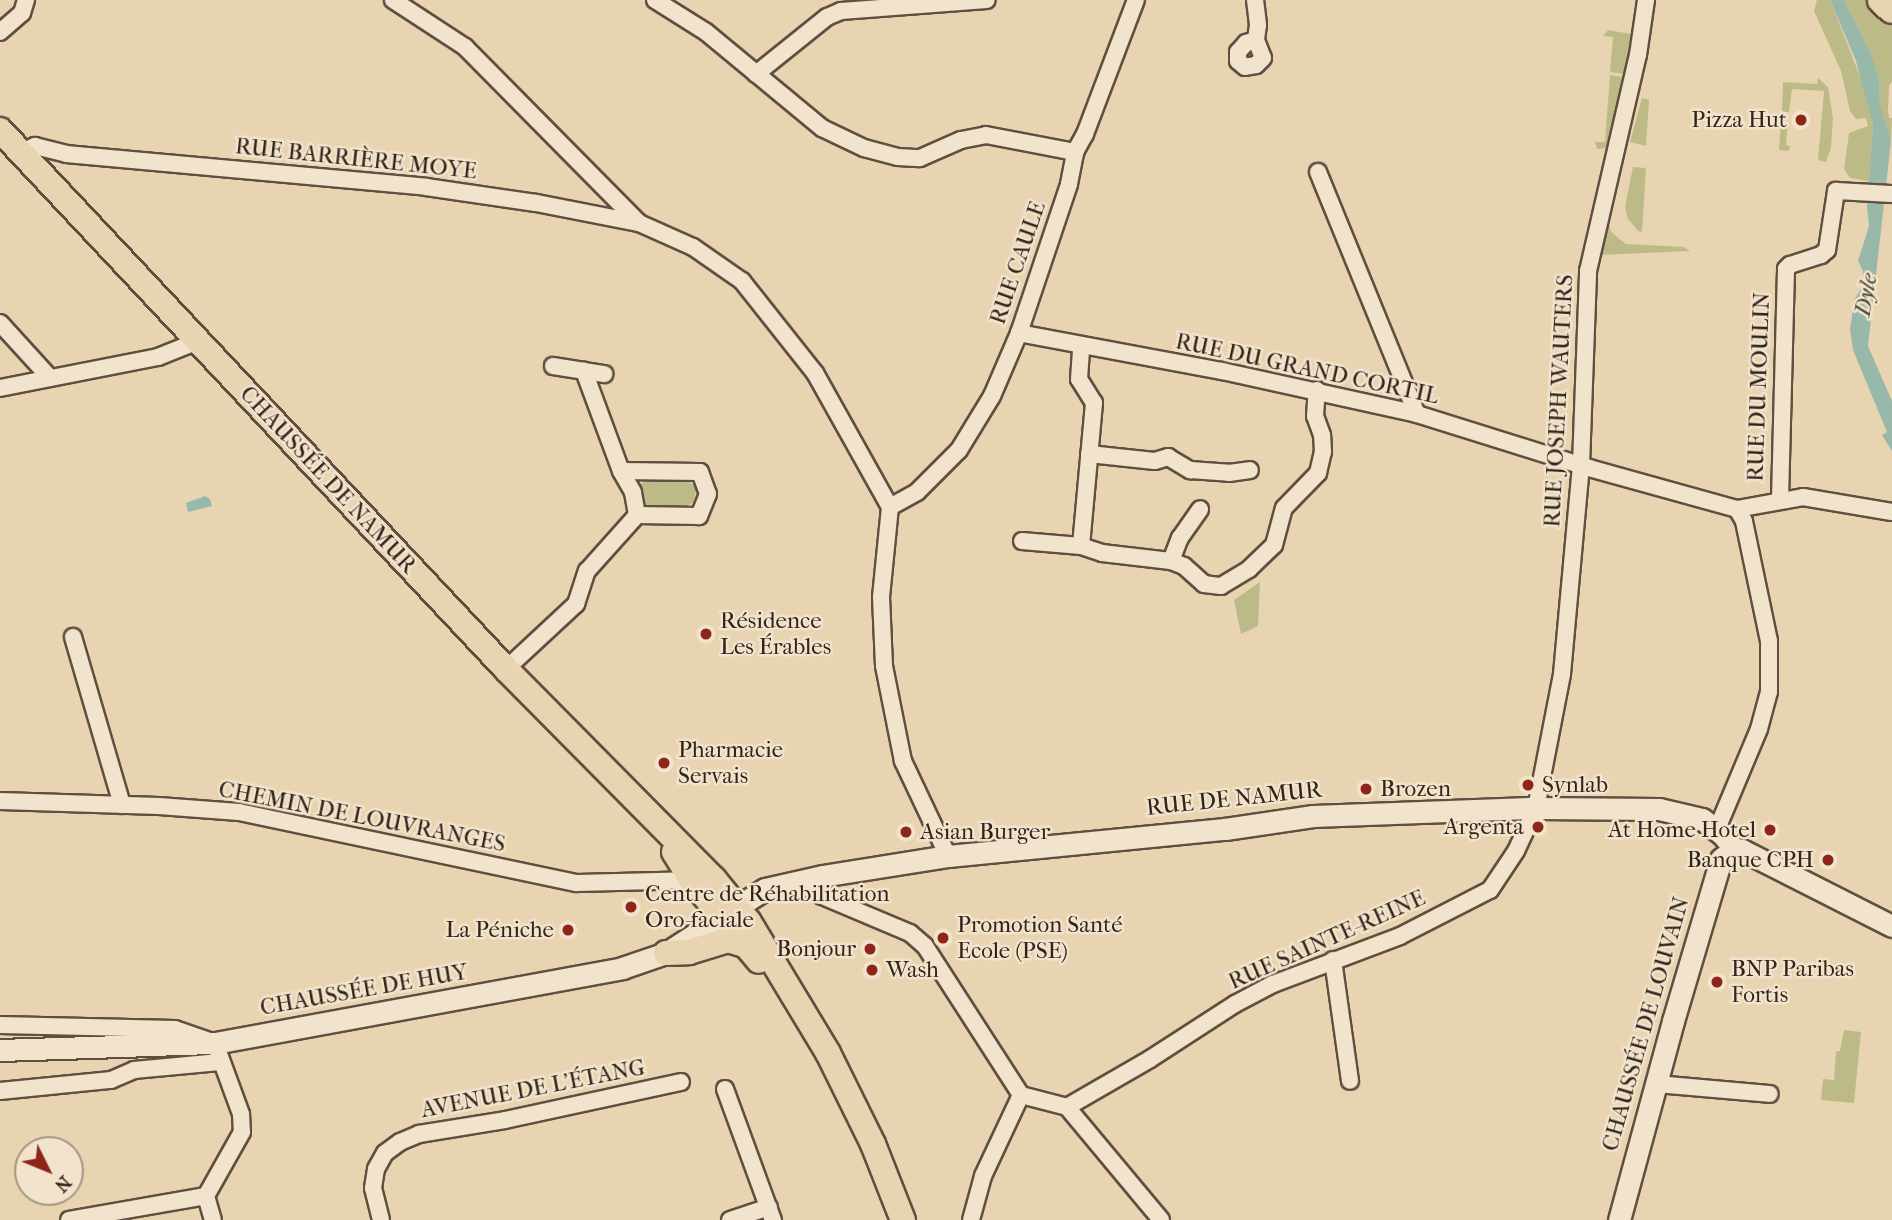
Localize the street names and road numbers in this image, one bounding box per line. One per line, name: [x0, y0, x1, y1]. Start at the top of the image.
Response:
street label: RUE BARRIÈRE MOYE: [234, 133, 478, 185]
street label: RUE CAULE: [984, 198, 1052, 328]
street label: RUE JOSEPH WAUTERS: [1539, 274, 1579, 528]
street label: RUE DU MOULIN: [1742, 292, 1776, 482]
street label: RUE DU GRAND CORTIL: [1173, 328, 1441, 410]
street label: CHAUSSÉE DE NAMUR: [234, 380, 422, 580]
street label: CHEMIN DE LOUVRANGES: [216, 776, 508, 858]
street label: RUE DE NAMUR: [1145, 776, 1323, 822]
street label: RUE SAINTE-REINE: [1224, 884, 1430, 996]
street label: CHAUSSÉE DE LOUVAIN: [1596, 894, 1696, 1154]
street label: CHAUSSÉE DE HUY: [258, 958, 470, 1022]
street label: AVENUE DE L'ÉTANG: [419, 1054, 647, 1124]

